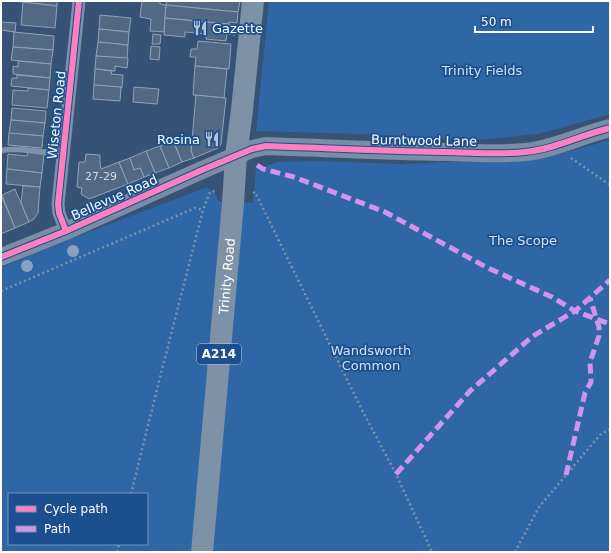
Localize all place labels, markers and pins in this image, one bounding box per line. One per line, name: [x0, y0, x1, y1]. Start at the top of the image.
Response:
restaurant icon: Gazette: [191, 19, 209, 37]
place label: Gazette: [212, 21, 263, 36]
restaurant icon: Rosina: [203, 130, 221, 148]
place label: Rosina: [157, 132, 200, 147]

